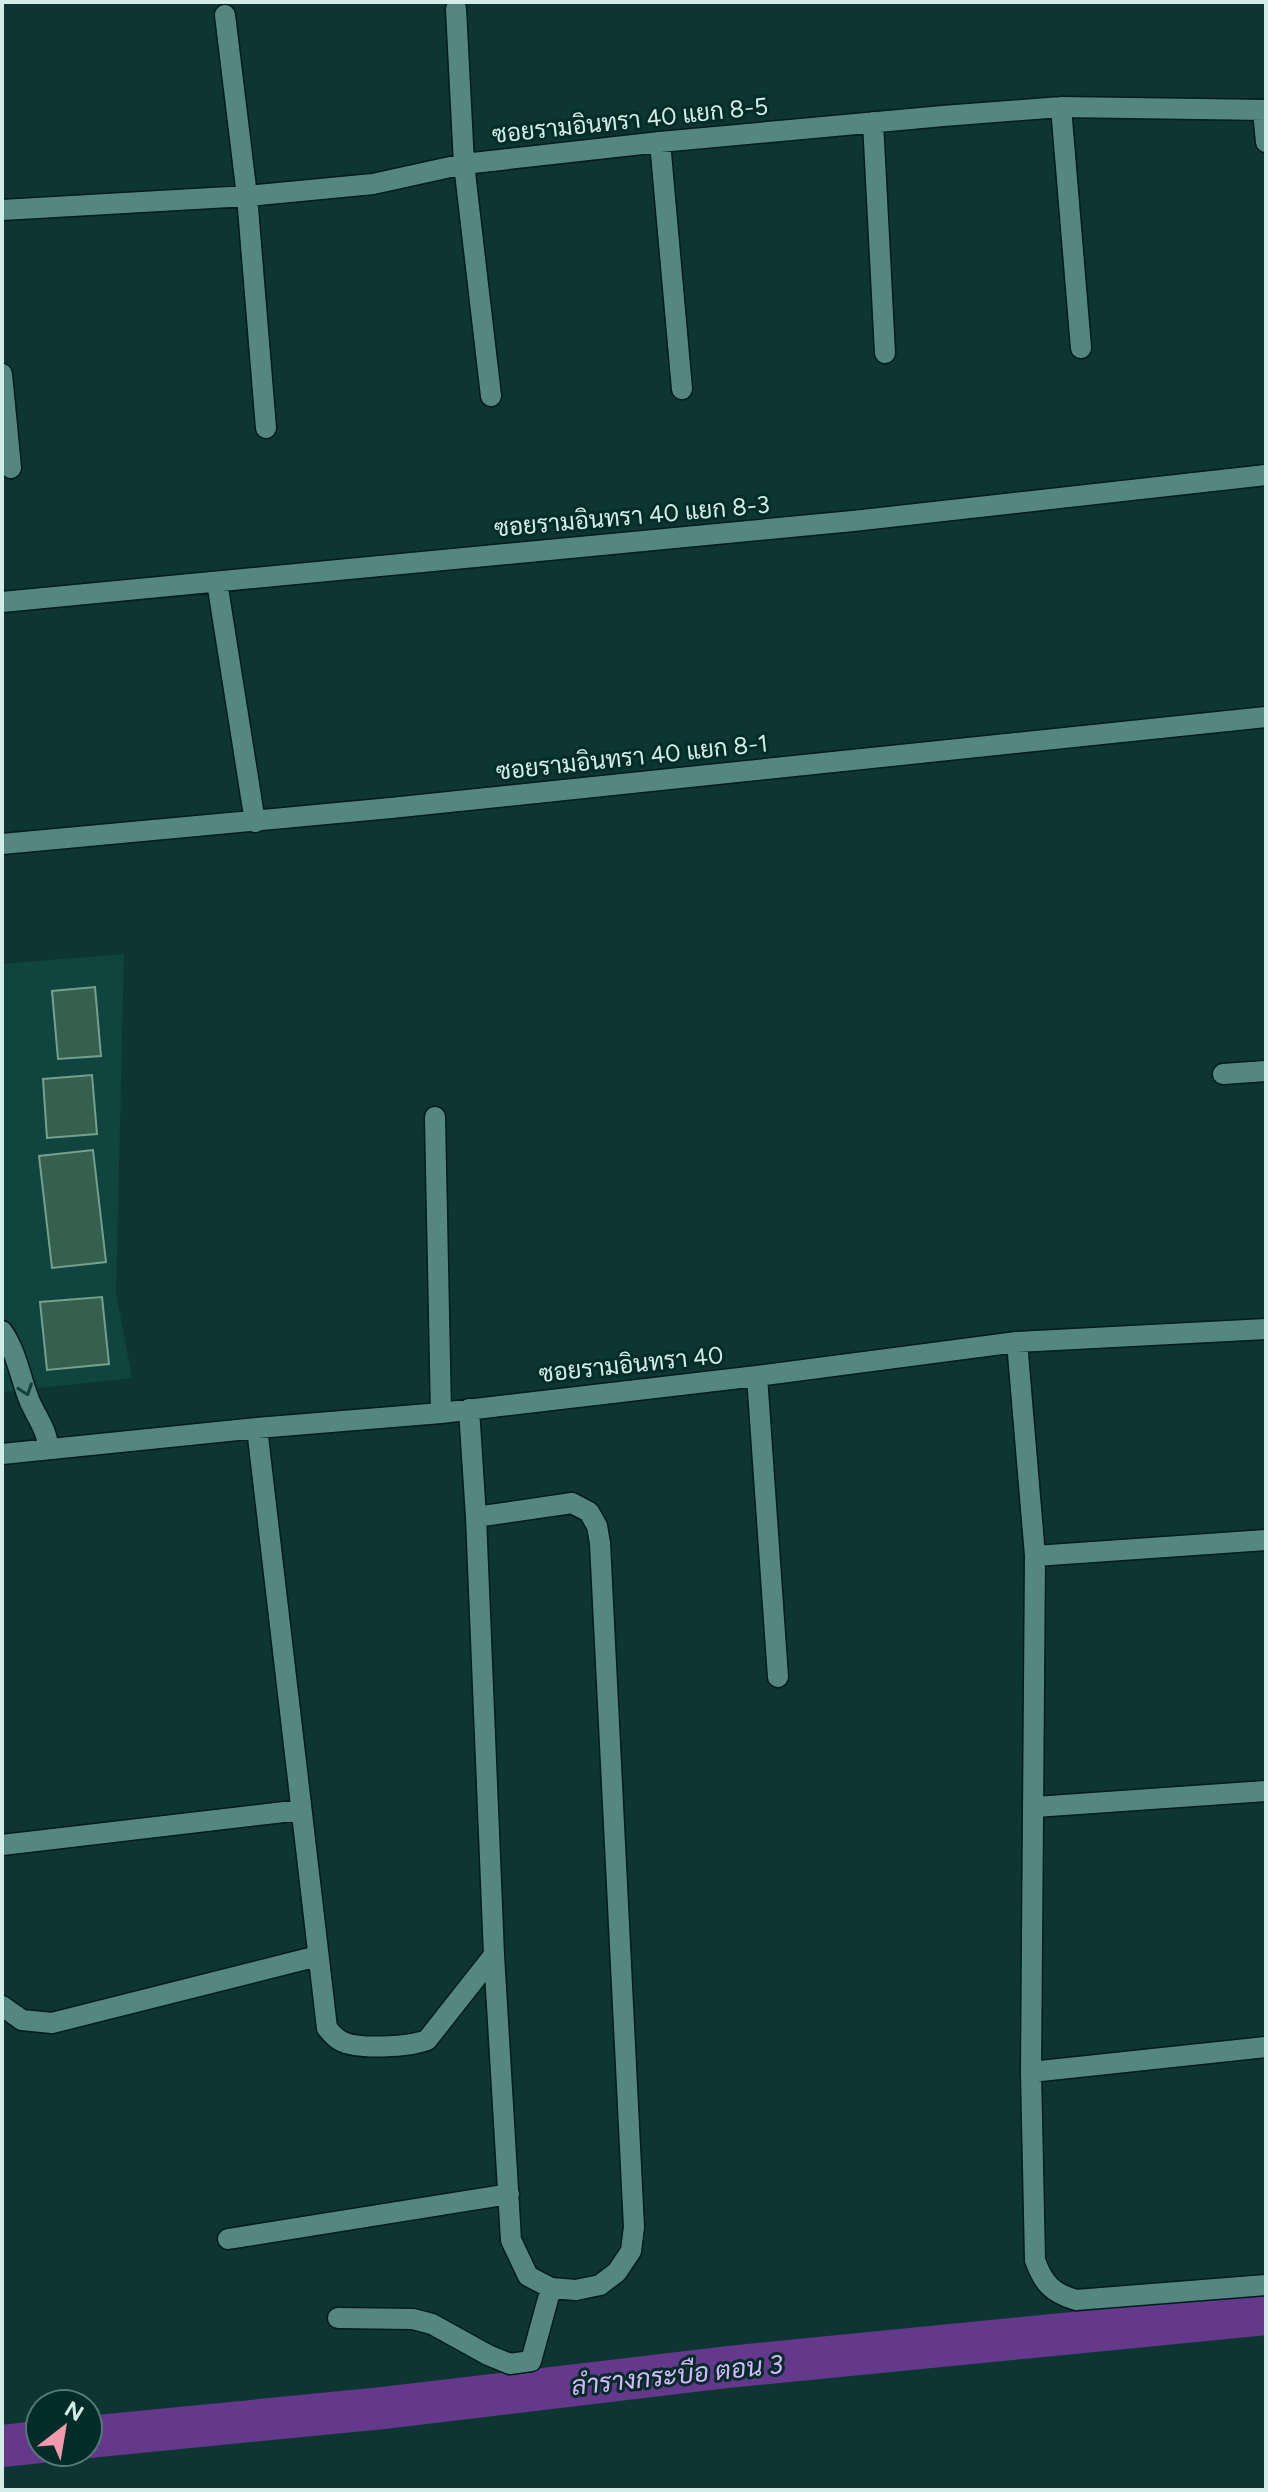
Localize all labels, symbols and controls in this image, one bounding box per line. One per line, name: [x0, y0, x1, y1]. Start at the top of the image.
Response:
street label: ซอยรามอินทรา 40 แยก 8-5: [491, 91, 769, 149]
street label: ซอยรามอินทรา 40 แยก 8-3: [493, 490, 771, 542]
street label: ซอยรามอินทรา 40 แยก 8-1: [495, 728, 769, 786]
street label: ซอยรามอินทรา 40: [537, 1340, 725, 1388]
one-way arrow: [16, 1382, 32, 1396]
water label: ลำรางกระบือ ตอน 3: [570, 2348, 784, 2402]
north arrow: [24, 2388, 104, 2468]
text: N: [60, 2395, 88, 2427]

